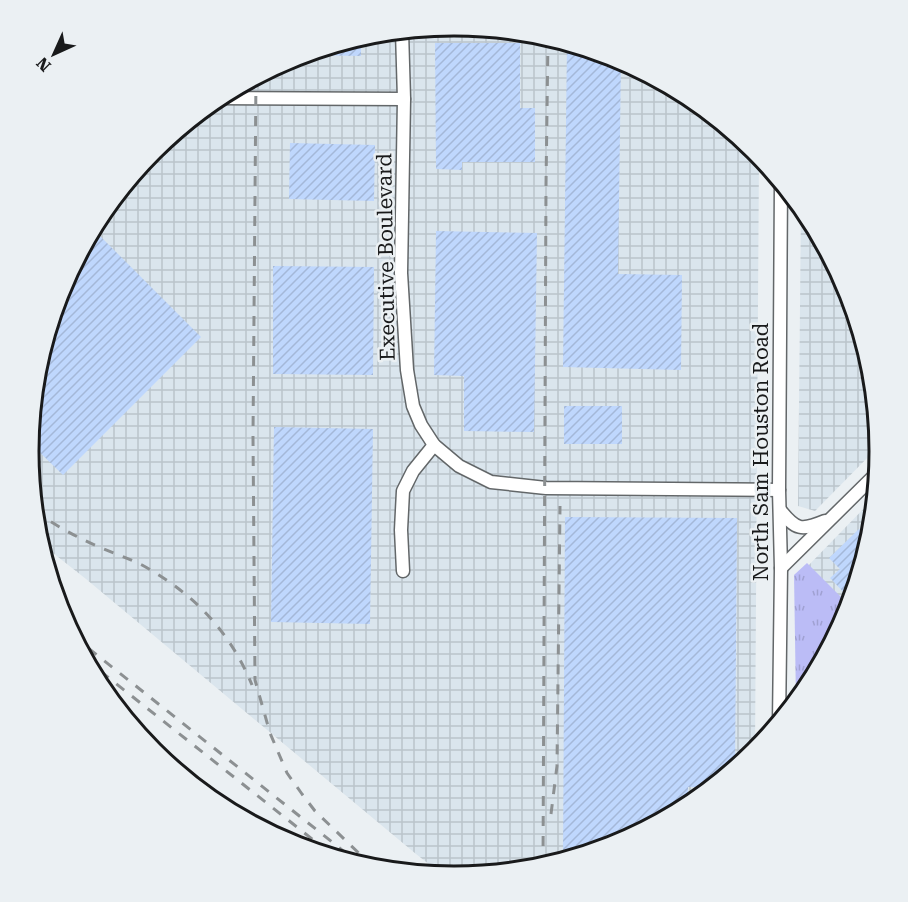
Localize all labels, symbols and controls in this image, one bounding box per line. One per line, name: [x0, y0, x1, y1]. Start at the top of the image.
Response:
north arrow: [24, 24, 84, 84]
text: N: [33, 53, 55, 75]
street label: Executive Boulevard: [372, 152, 400, 361]
street label: North Sam Houston Road: [749, 322, 773, 581]

